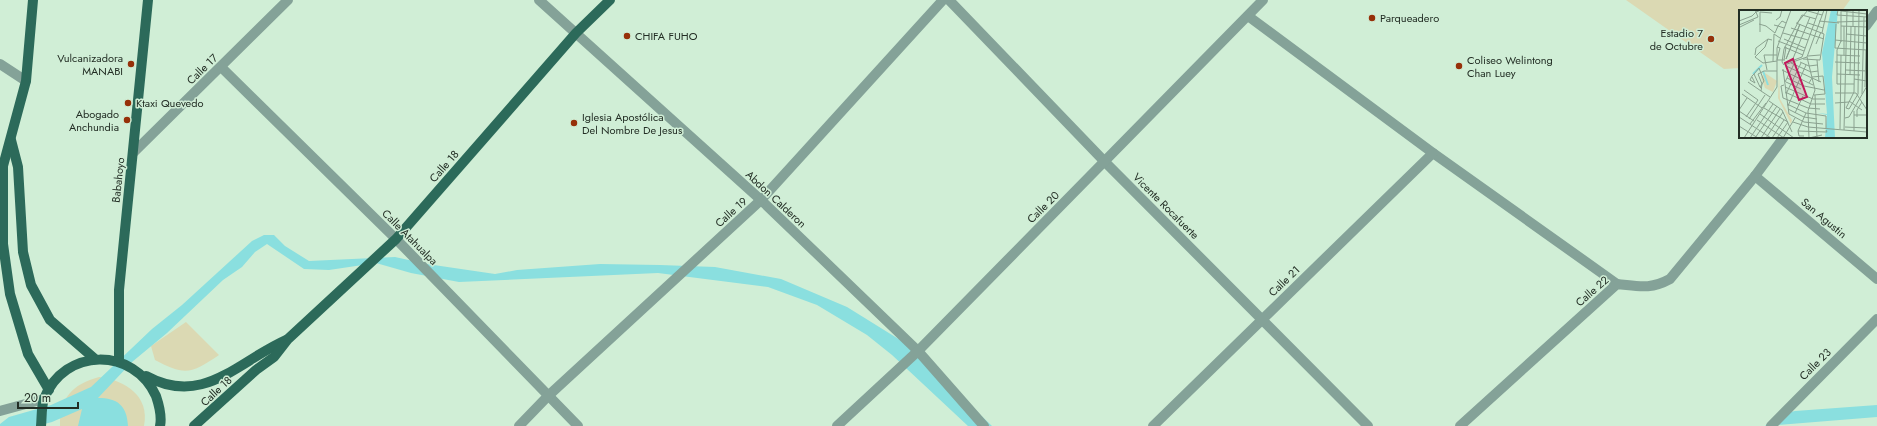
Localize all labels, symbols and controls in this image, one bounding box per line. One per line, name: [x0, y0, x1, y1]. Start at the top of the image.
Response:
place label: Parqueadero: [1380, 10, 1439, 26]
inset map: [1739, 10, 1867, 138]
marker: Parqueadero: [1367, 13, 1377, 23]
place label: Estadio 7 de Octubre: [1650, 25, 1703, 54]
place label: CHIFA FUHO: [635, 28, 698, 44]
marker: CHIFA FUHO: [622, 31, 632, 41]
marker: Estadio 7 de Octubre: [1706, 34, 1716, 44]
place label: Vulcanizadora MANABI: [57, 50, 123, 79]
street label: Calle 17: [183, 50, 221, 88]
place label: Coliseo Welintong Chan Luey: [1467, 52, 1553, 81]
marker: Vulcanizadora MANABI: [126, 59, 136, 69]
marker: Coliseo Welintong Chan Luey: [1454, 61, 1464, 71]
place label: Ktaxi Quevedo: [136, 95, 204, 111]
marker: Ktaxi Quevedo: [123, 98, 133, 108]
place label: Abogado Anchundia: [69, 106, 119, 135]
place label: Iglesia Apostólica Del Nombre De Jesus: [582, 109, 683, 138]
marker: Abogado Anchundia: [122, 115, 132, 125]
marker: Iglesia Apostólica Del Nombre De Jesus: [569, 118, 579, 128]
street label: Calle 18: [426, 146, 462, 186]
street label: Babahoyo: [108, 157, 128, 203]
street label: Abdon Calderon: [742, 167, 810, 231]
street label: Vicente Rocafuerte: [1129, 169, 1203, 243]
street label: Calle 20: [1023, 187, 1063, 227]
street label: Calle 19: [711, 193, 751, 231]
street label: San Agustin: [1798, 194, 1850, 242]
street label: Calle Atahualpa: [379, 206, 441, 268]
street label: Calle 21: [1265, 262, 1303, 300]
street label: Calle 22: [1572, 272, 1612, 310]
street label: Calle 23: [1796, 345, 1834, 383]
street label: Calle 18: [197, 372, 235, 410]
scale bar: [18, 384, 78, 410]
text: 20 m: [24, 389, 51, 407]

